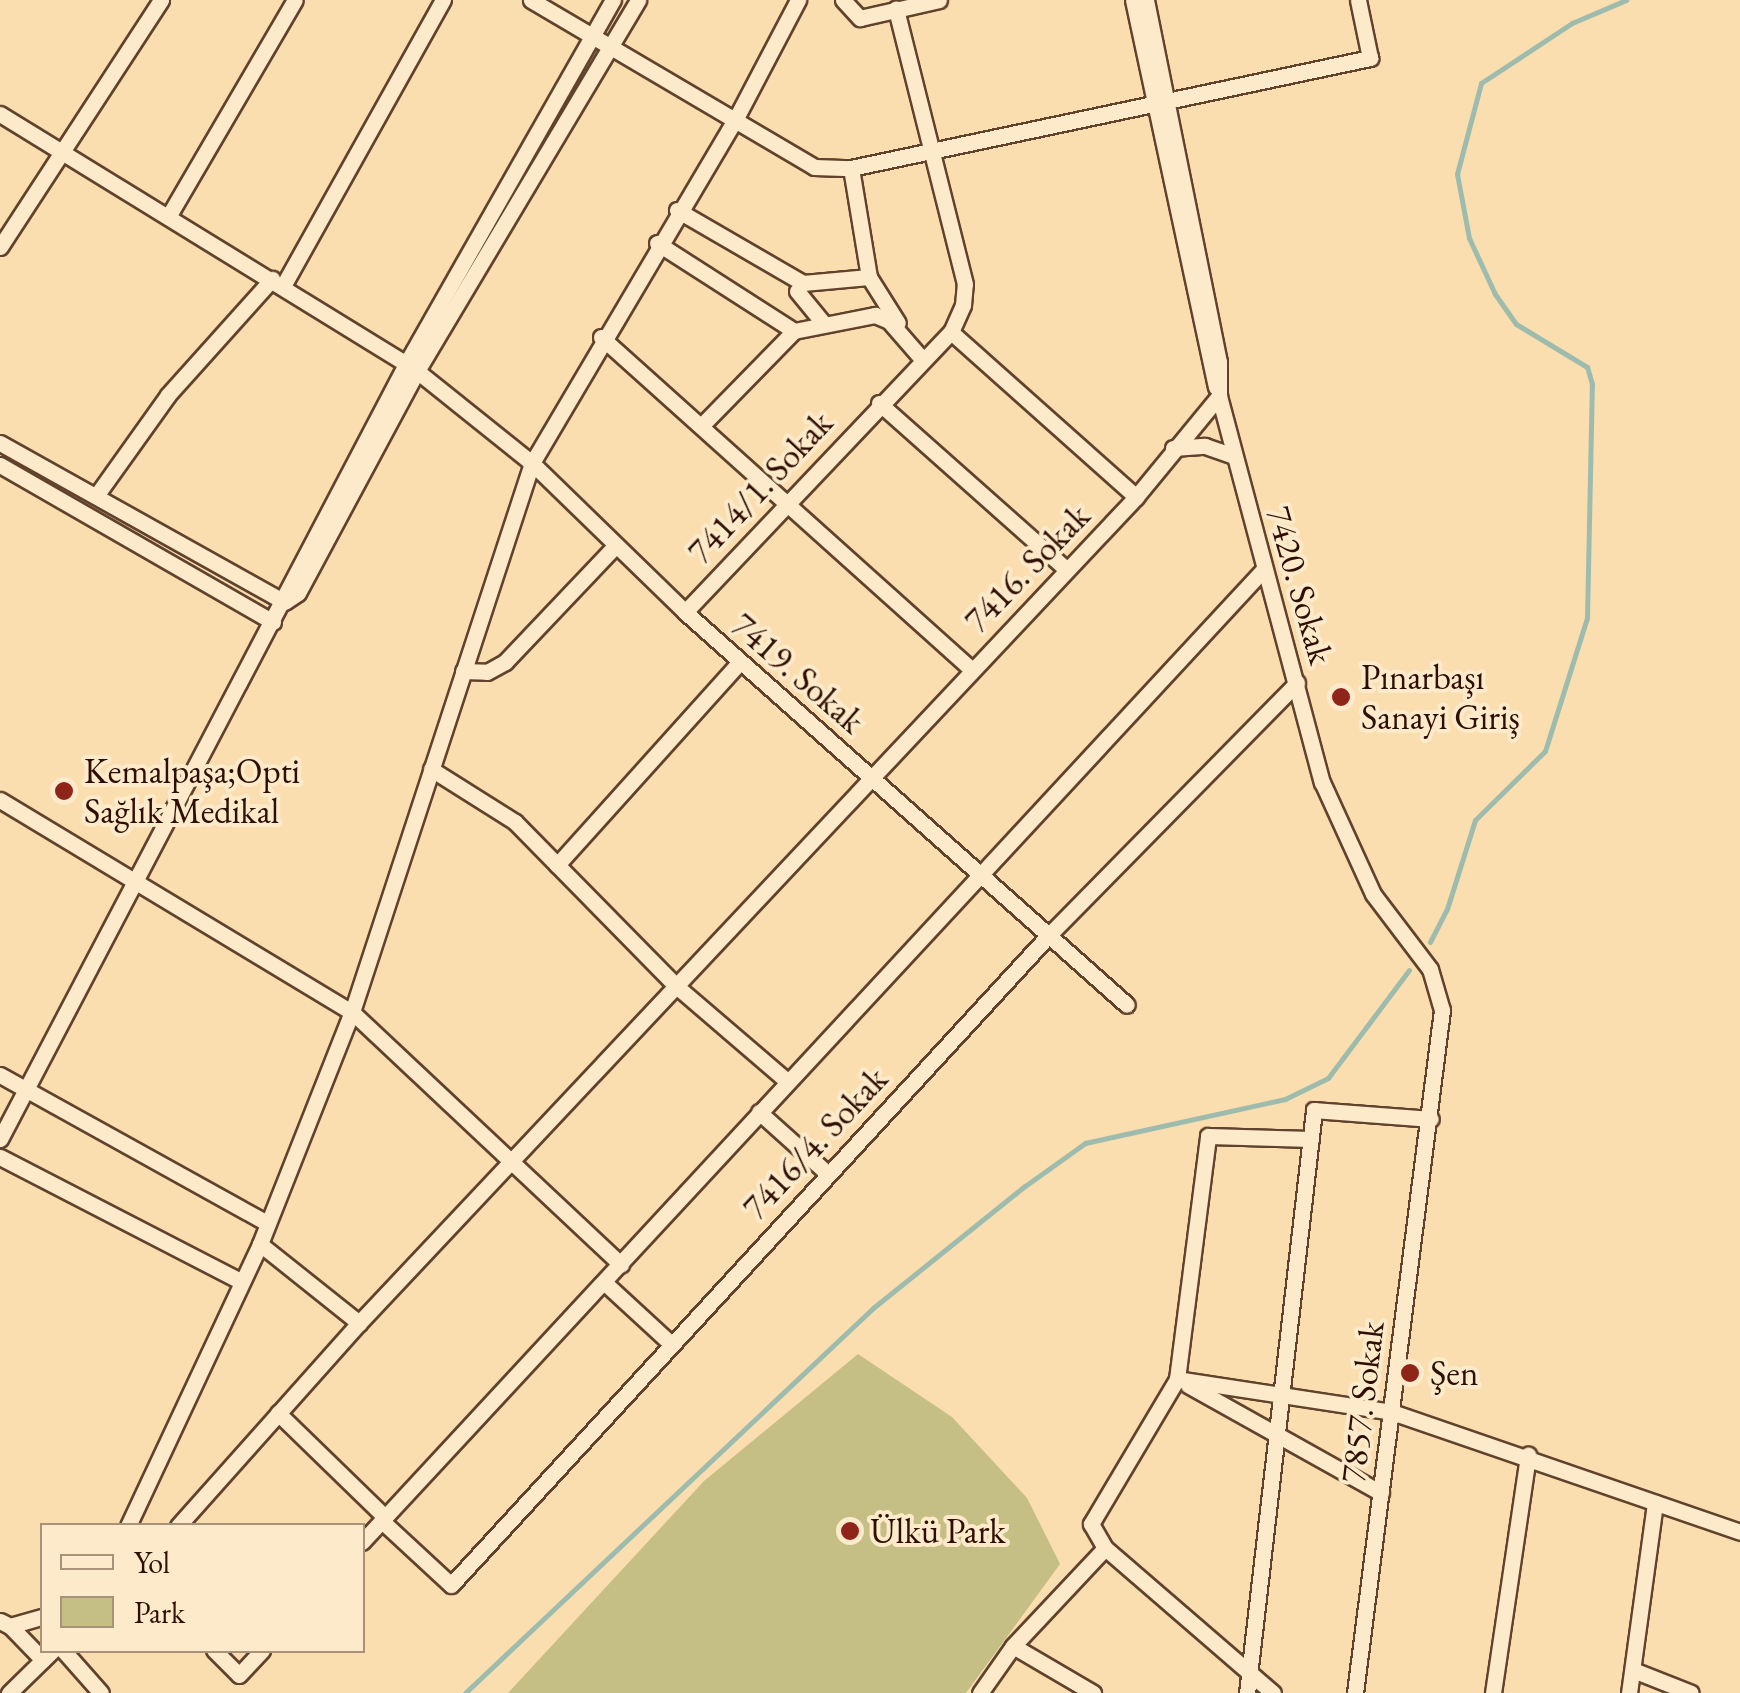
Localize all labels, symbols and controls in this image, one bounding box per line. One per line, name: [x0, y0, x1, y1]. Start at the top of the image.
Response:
street label: 7414/1. Sokak: [679, 402, 841, 572]
street label: 7416. Sokak: [956, 495, 1098, 641]
street label: 7420. Sokak: [1257, 501, 1343, 669]
street label: 7419. Sokak: [723, 604, 873, 742]
place label: Pınarbaşı Sanayi Giriş: [1361, 656, 1520, 738]
marker: Pınarbaşı Sanayi Giriş: [1330, 686, 1352, 708]
place label: Kemalpaşa;Opti Sağlık Medikal: [84, 750, 300, 832]
marker: Kemalpaşa;Opti Sağlık Medikal: [53, 780, 75, 802]
street label: 7416/4. Sokak: [734, 1058, 896, 1228]
street label: 7857. Sokak: [1331, 1319, 1393, 1485]
place label: Şen: [1430, 1352, 1478, 1394]
marker: Şen: [1399, 1362, 1421, 1384]
place label: Ülkü Park: [870, 1510, 1006, 1552]
marker: Ülkü Park: [839, 1520, 861, 1542]
legend: [40, 1523, 365, 1653]
text: Yol: [134, 1543, 170, 1582]
text: Park: [134, 1593, 185, 1632]

